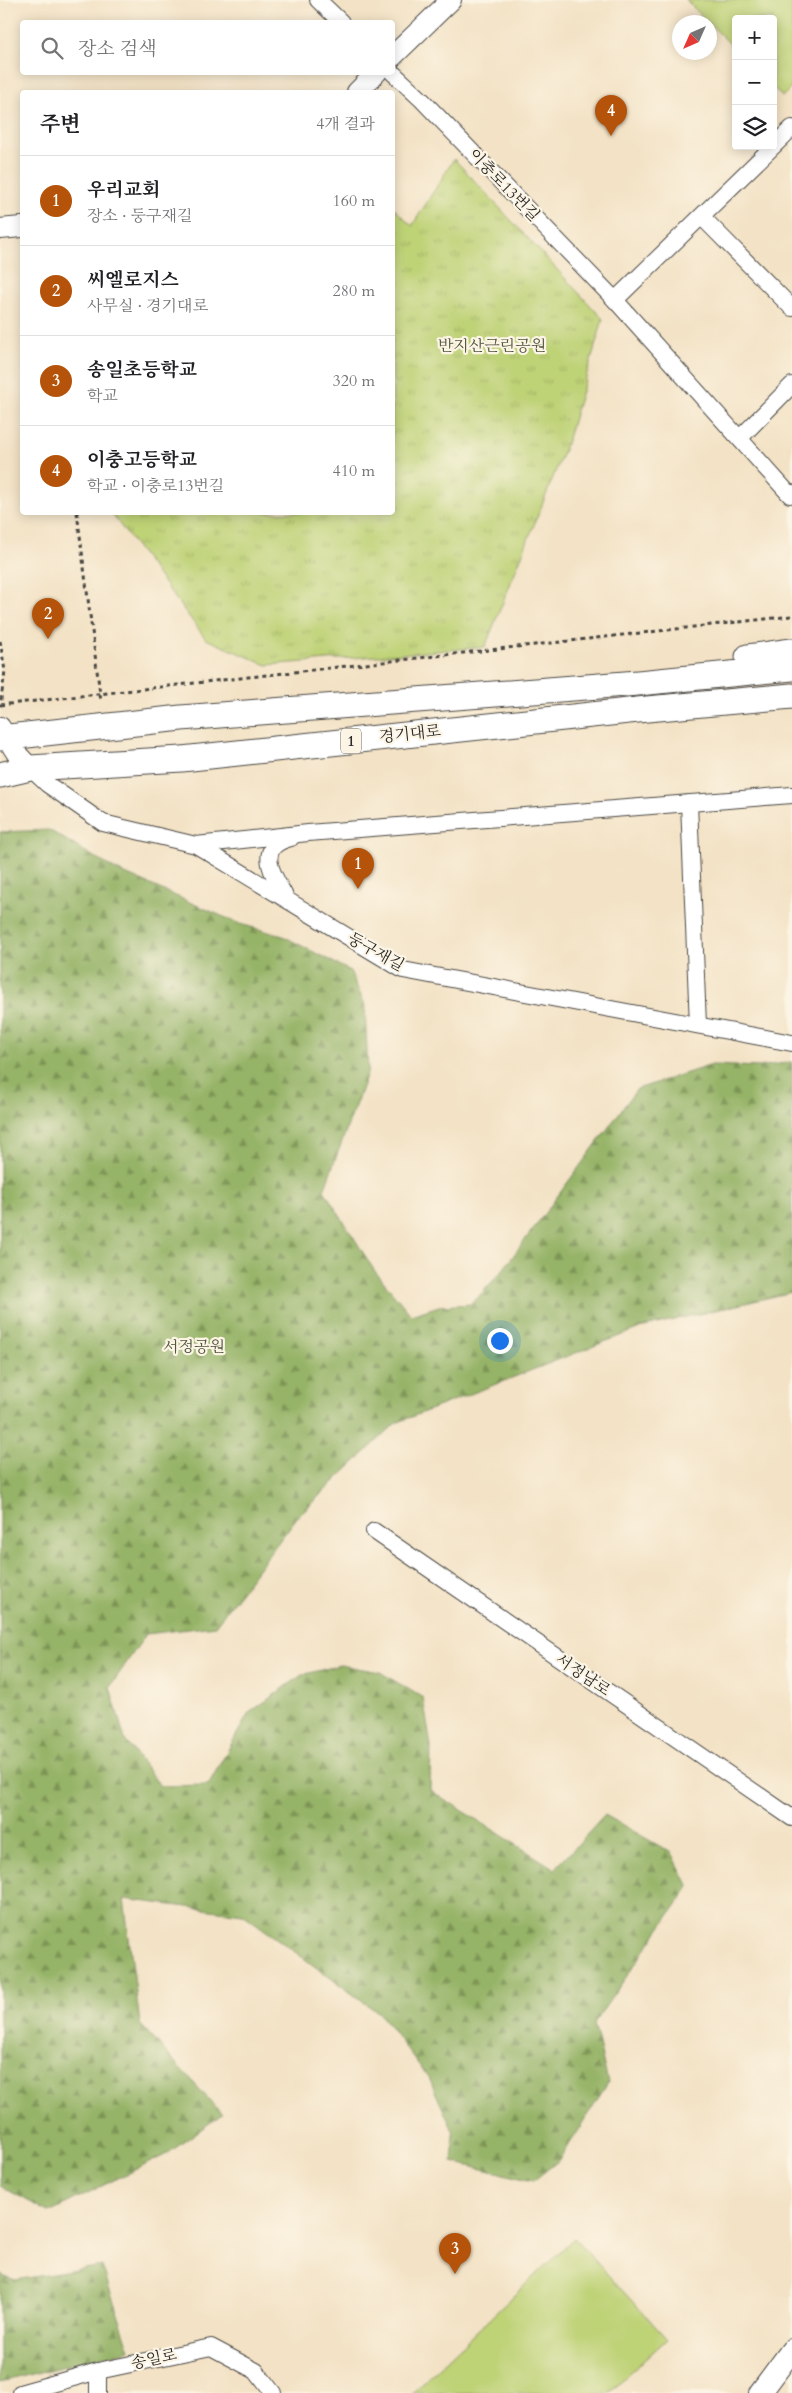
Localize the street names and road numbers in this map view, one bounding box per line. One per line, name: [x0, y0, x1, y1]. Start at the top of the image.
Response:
street label: 이충로13번길: [464, 144, 544, 226]
street label: 경기대로: [378, 720, 442, 748]
road number: 1: [341, 728, 361, 754]
street label: 둥구재길: [344, 927, 408, 977]
street label: 서정남로: [551, 1649, 615, 1702]
street label: 송일로: [129, 2343, 179, 2375]

